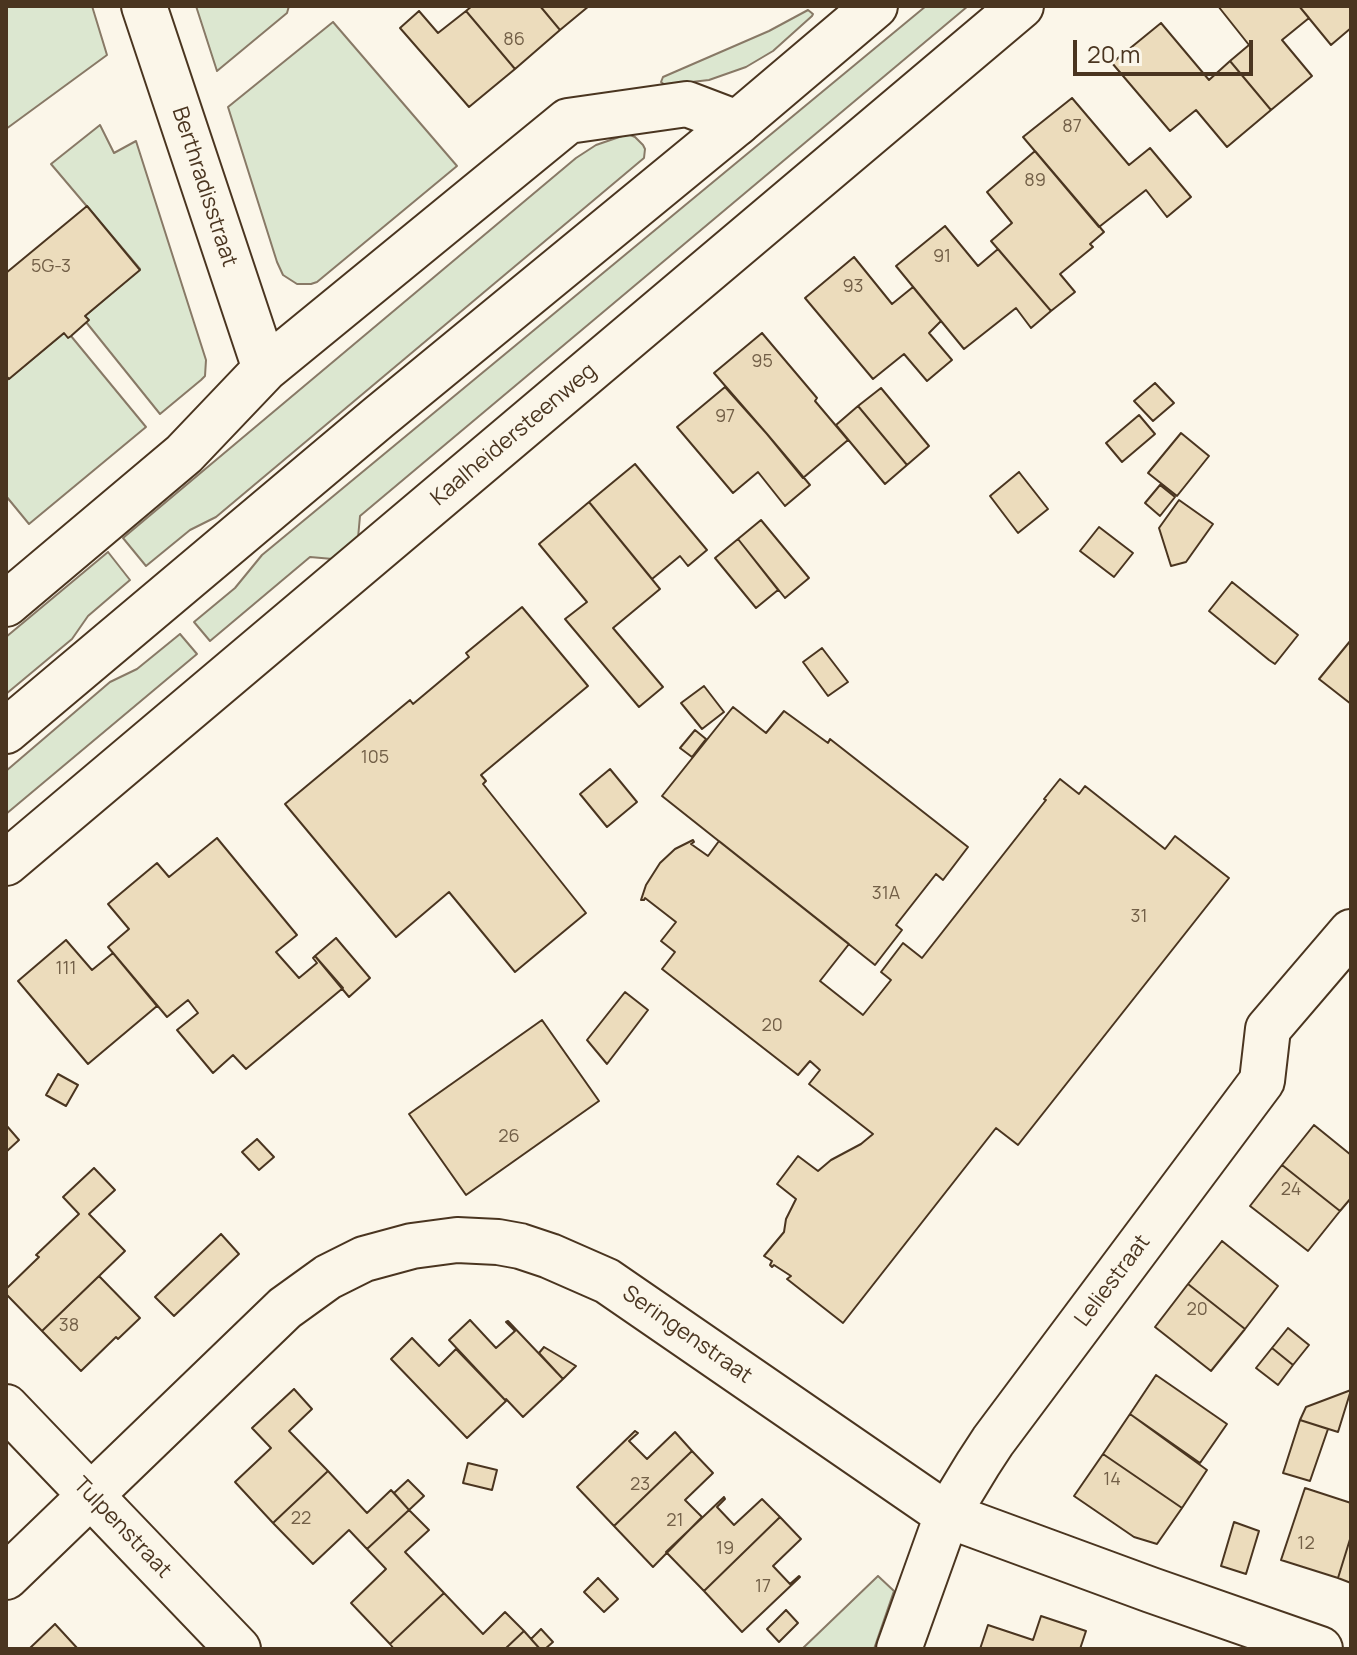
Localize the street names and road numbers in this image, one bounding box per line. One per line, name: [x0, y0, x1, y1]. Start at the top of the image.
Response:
street label: Berthradisstraat: [166, 104, 242, 270]
street label: Kaalheidersteenweg: [426, 358, 602, 512]
street label: Leliestraat: [1070, 1230, 1156, 1332]
street label: Seringenstraat: [617, 1281, 757, 1389]
street label: Tulpenstraat: [67, 1472, 177, 1584]

